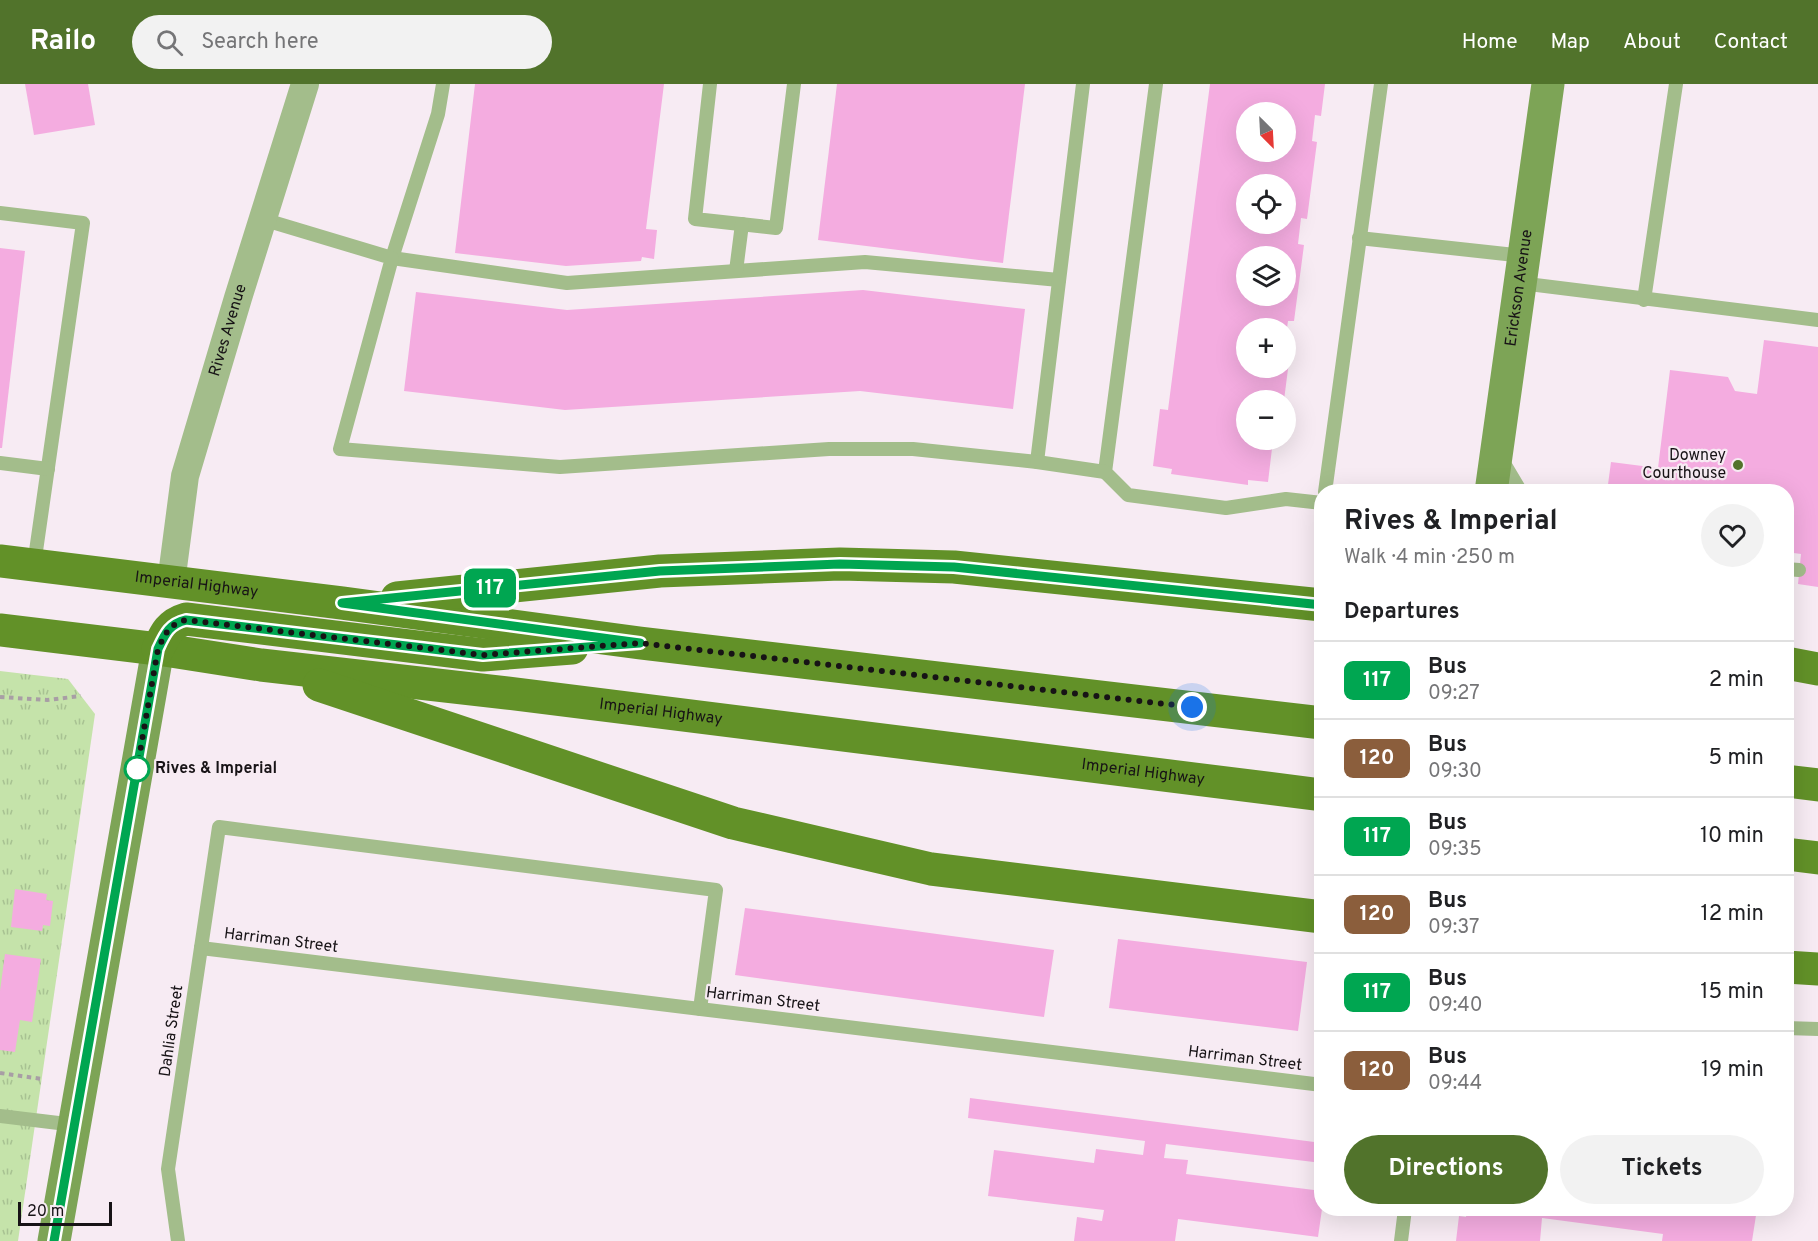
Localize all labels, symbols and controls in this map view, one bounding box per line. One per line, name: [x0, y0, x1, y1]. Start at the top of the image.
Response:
search box: [132, 15, 552, 69]
text: Railo: [30, 24, 96, 60]
icon: search: [153, 26, 186, 59]
text: Search here: [201, 29, 319, 56]
text: Home: [1462, 29, 1518, 56]
text: Map: [1551, 29, 1590, 56]
text: About: [1623, 29, 1681, 56]
text: Contact: [1714, 29, 1788, 56]
north arrow: [1236, 102, 1296, 162]
map controls: [1236, 102, 1296, 450]
button: locate: [1236, 174, 1296, 234]
street label: Erickson Avenue: [1501, 228, 1538, 348]
button: layers: [1236, 246, 1296, 306]
street label: Rives Avenue: [205, 282, 252, 379]
button: +: [1236, 318, 1296, 378]
button: −: [1236, 390, 1296, 450]
place label: Downey Courthouse: [1642, 446, 1726, 484]
marker: Downey Courthouse: [1731, 458, 1745, 472]
text: Rives & Imperial: [1344, 504, 1558, 540]
button: heart: [1701, 504, 1764, 567]
text: Walk · 4 min · 250 m: [1344, 545, 1515, 571]
street label: Imperial Highway: [134, 568, 259, 603]
line badge: 117: [456, 568, 524, 608]
text: 117: [476, 575, 504, 602]
text: Departures: [1344, 599, 1460, 626]
text: Bus: [1428, 654, 1467, 681]
text: 117: [1363, 667, 1391, 694]
text: 2 min: [1709, 667, 1764, 694]
text: 09:27: [1428, 681, 1480, 707]
your location: [1177, 692, 1207, 722]
street label: Imperial Highway: [598, 695, 724, 730]
text: Bus: [1428, 732, 1467, 759]
text: 120: [1359, 745, 1395, 772]
text: 5 min: [1709, 745, 1764, 772]
street label: Imperial Highway: [1080, 755, 1206, 790]
marker: Rives & Imperial: [124, 756, 150, 782]
place label: Rives & Imperial: [155, 759, 277, 779]
text: 09:30: [1428, 759, 1482, 785]
text: Bus: [1428, 810, 1467, 837]
text: 117: [1363, 823, 1391, 850]
text: 10 min: [1700, 823, 1764, 850]
text: 09:35: [1428, 837, 1482, 863]
text: Bus: [1428, 888, 1467, 915]
text: 120: [1359, 901, 1395, 928]
text: 12 min: [1701, 901, 1764, 928]
text: 09:37: [1428, 915, 1480, 941]
street label: Harriman Street: [223, 924, 339, 958]
text: Bus: [1428, 966, 1467, 993]
text: 117: [1363, 979, 1391, 1006]
text: 15 min: [1700, 979, 1764, 1006]
street label: Harriman Street: [705, 983, 821, 1017]
street label: Dahlia Street: [156, 984, 188, 1078]
text: 09:40: [1428, 993, 1483, 1019]
street label: Harriman Street: [1187, 1042, 1303, 1076]
text: Bus: [1428, 1044, 1467, 1071]
text: 120: [1359, 1057, 1395, 1084]
text: 19 min: [1701, 1057, 1764, 1084]
text: 09:44: [1428, 1071, 1482, 1097]
button: Directions: [1344, 1135, 1548, 1204]
button: Tickets: [1560, 1135, 1764, 1204]
scale bar: [18, 1199, 112, 1226]
text: 20 m: [27, 1202, 64, 1222]

